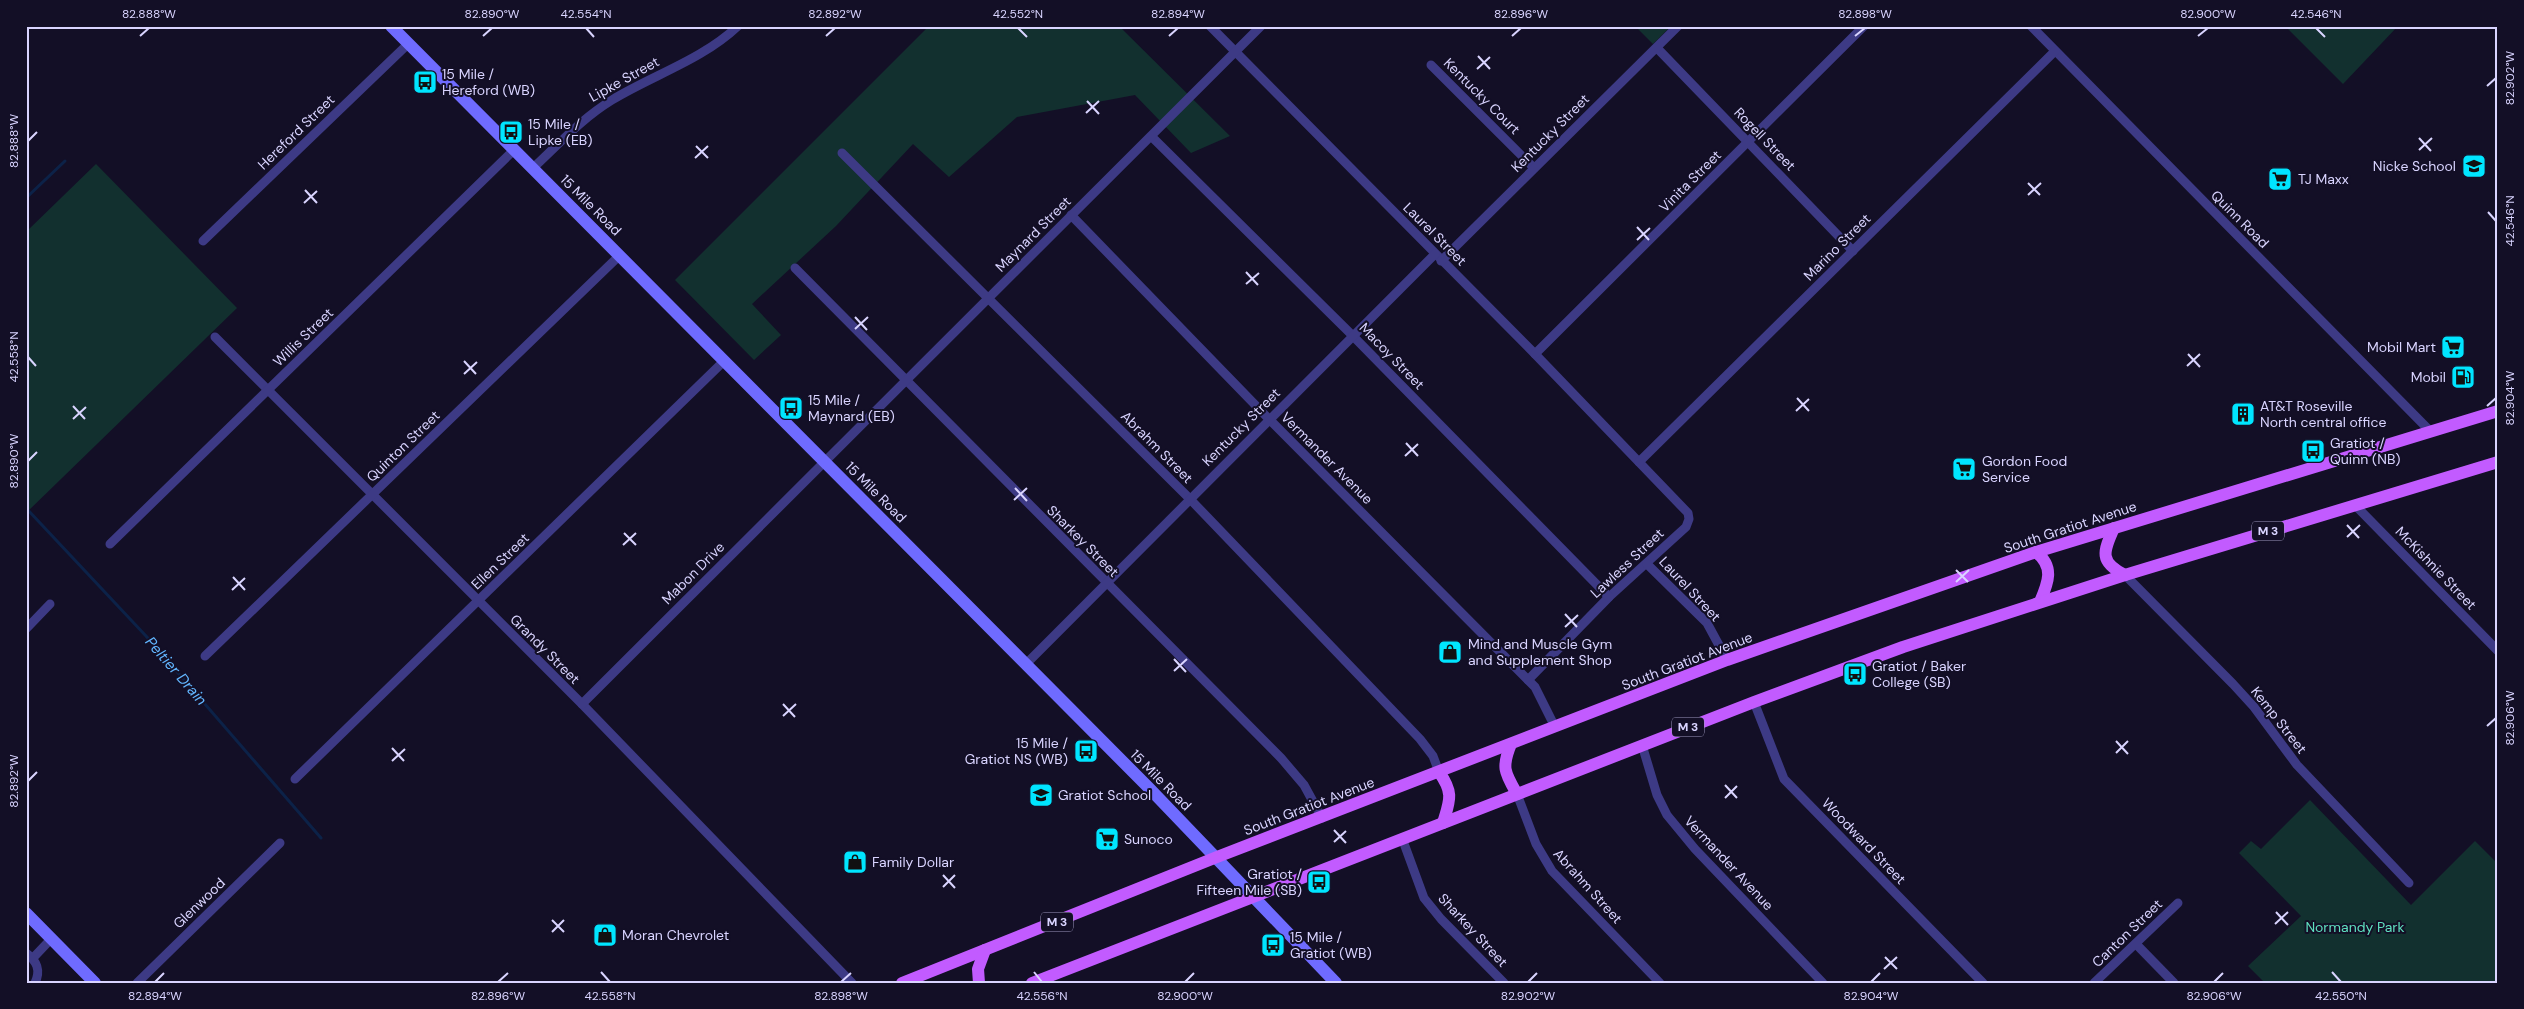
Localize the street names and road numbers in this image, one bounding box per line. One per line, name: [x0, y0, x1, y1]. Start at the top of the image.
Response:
street label: Lipke Street: [586, 52, 662, 106]
street label: Kentucky Court: [1440, 54, 1524, 138]
street label: Kentucky Street: [1507, 90, 1593, 176]
street label: Hereford Street: [254, 91, 338, 173]
street label: Rogell Street: [1730, 104, 1800, 174]
street label: Vinita Street: [1655, 146, 1725, 216]
street label: 15 Mile Road: [557, 171, 625, 239]
street label: Quinn Road: [2207, 186, 2273, 252]
street label: Maynard Street: [991, 192, 1075, 276]
street label: Laurel Street: [1400, 199, 1470, 269]
street label: Marino Street: [1800, 210, 1874, 284]
street label: Willis Street: [269, 304, 337, 370]
street label: Macoy Street: [1356, 319, 1428, 393]
street label: Kentucky Street: [1198, 384, 1284, 470]
street label: Quinton Street: [362, 406, 444, 486]
street label: Abrahm Street: [1117, 407, 1197, 487]
street label: Vermander Avenue: [1277, 408, 1377, 508]
street label: 15 Mile Road: [842, 458, 910, 526]
street label: South Gratiot Avenue: [2001, 497, 2139, 557]
street label: Sharkey Street: [1043, 501, 1123, 581]
road number: M 3: [2252, 522, 2284, 540]
street label: McKishnie Street: [2392, 522, 2480, 614]
street label: Lawless Street: [1586, 524, 1668, 602]
street label: Ellen Street: [467, 529, 533, 593]
street label: Mabon Drive: [658, 538, 728, 608]
street label: Laurel Street: [1655, 553, 1725, 625]
street label: Grandy Street: [506, 610, 584, 688]
street label: South Gratiot Avenue: [1619, 628, 1755, 694]
street label: Kemp Street: [2247, 683, 2311, 757]
road number: M 3: [1672, 718, 1704, 736]
street label: 15 Mile Road: [1127, 746, 1195, 814]
street label: South Gratiot Avenue: [1241, 773, 1377, 839]
street label: Woodward Street: [1818, 794, 1910, 888]
street label: Vermander Avenue: [1681, 812, 1778, 914]
street label: Abrahm Street: [1550, 845, 1626, 927]
street label: Glenwood: [169, 874, 229, 932]
street label: Sharkey Street: [1434, 889, 1512, 971]
street label: Canton Street: [2088, 895, 2166, 971]
road number: M 3: [1041, 912, 1073, 932]

